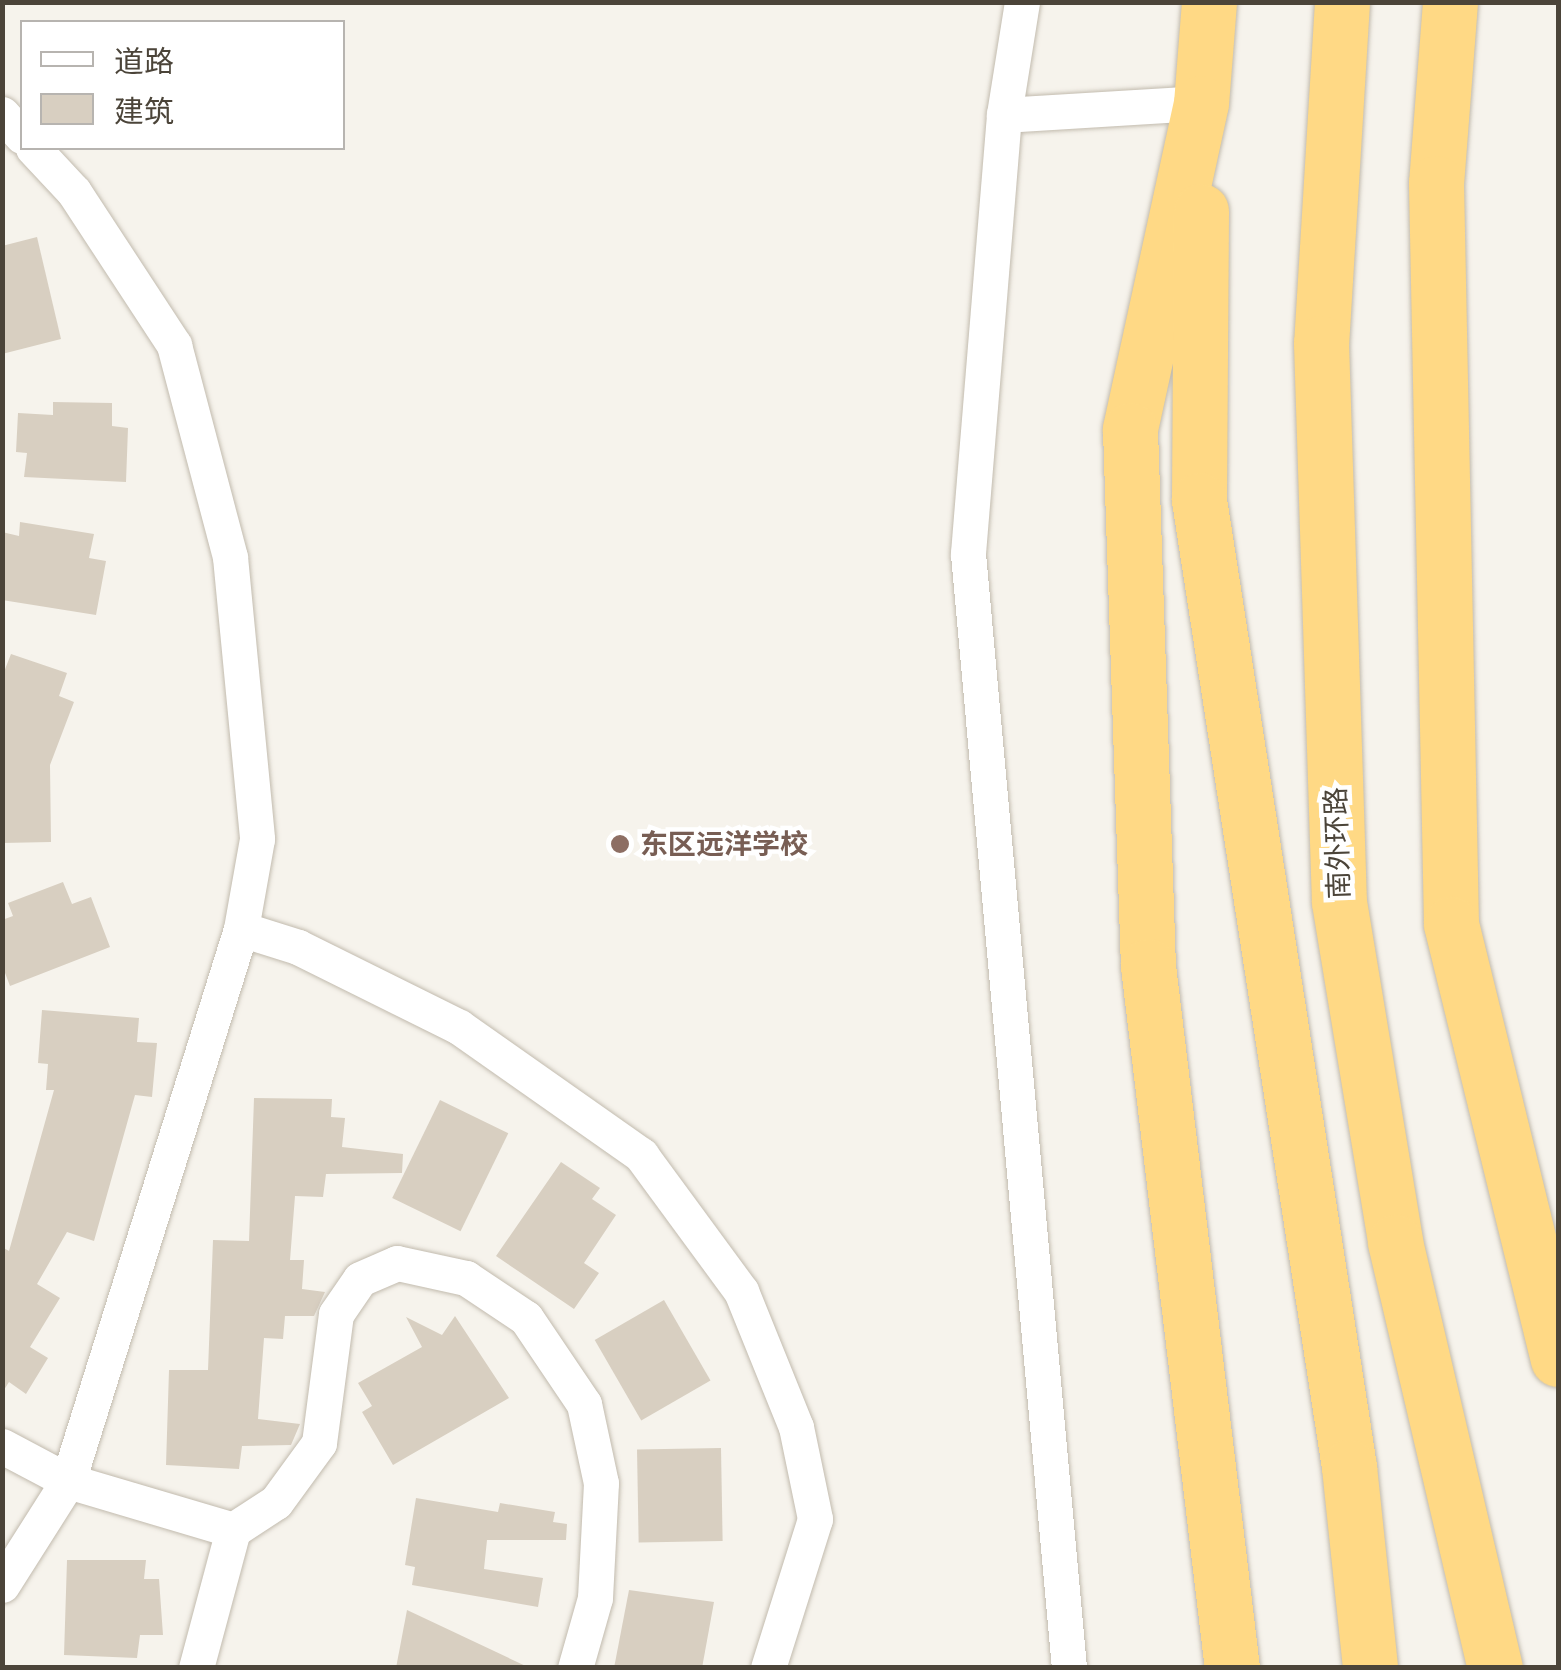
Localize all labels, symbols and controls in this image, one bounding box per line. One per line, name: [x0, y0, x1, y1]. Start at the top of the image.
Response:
legend: [20, 20, 345, 150]
text: 道路: [114, 44, 174, 78]
text: 建筑: [114, 94, 174, 128]
street label: 南外环路: [1318, 786, 1356, 900]
place label: 东区远洋学校: [640, 827, 808, 861]
marker: 东区远洋学校: [609, 833, 631, 855]

